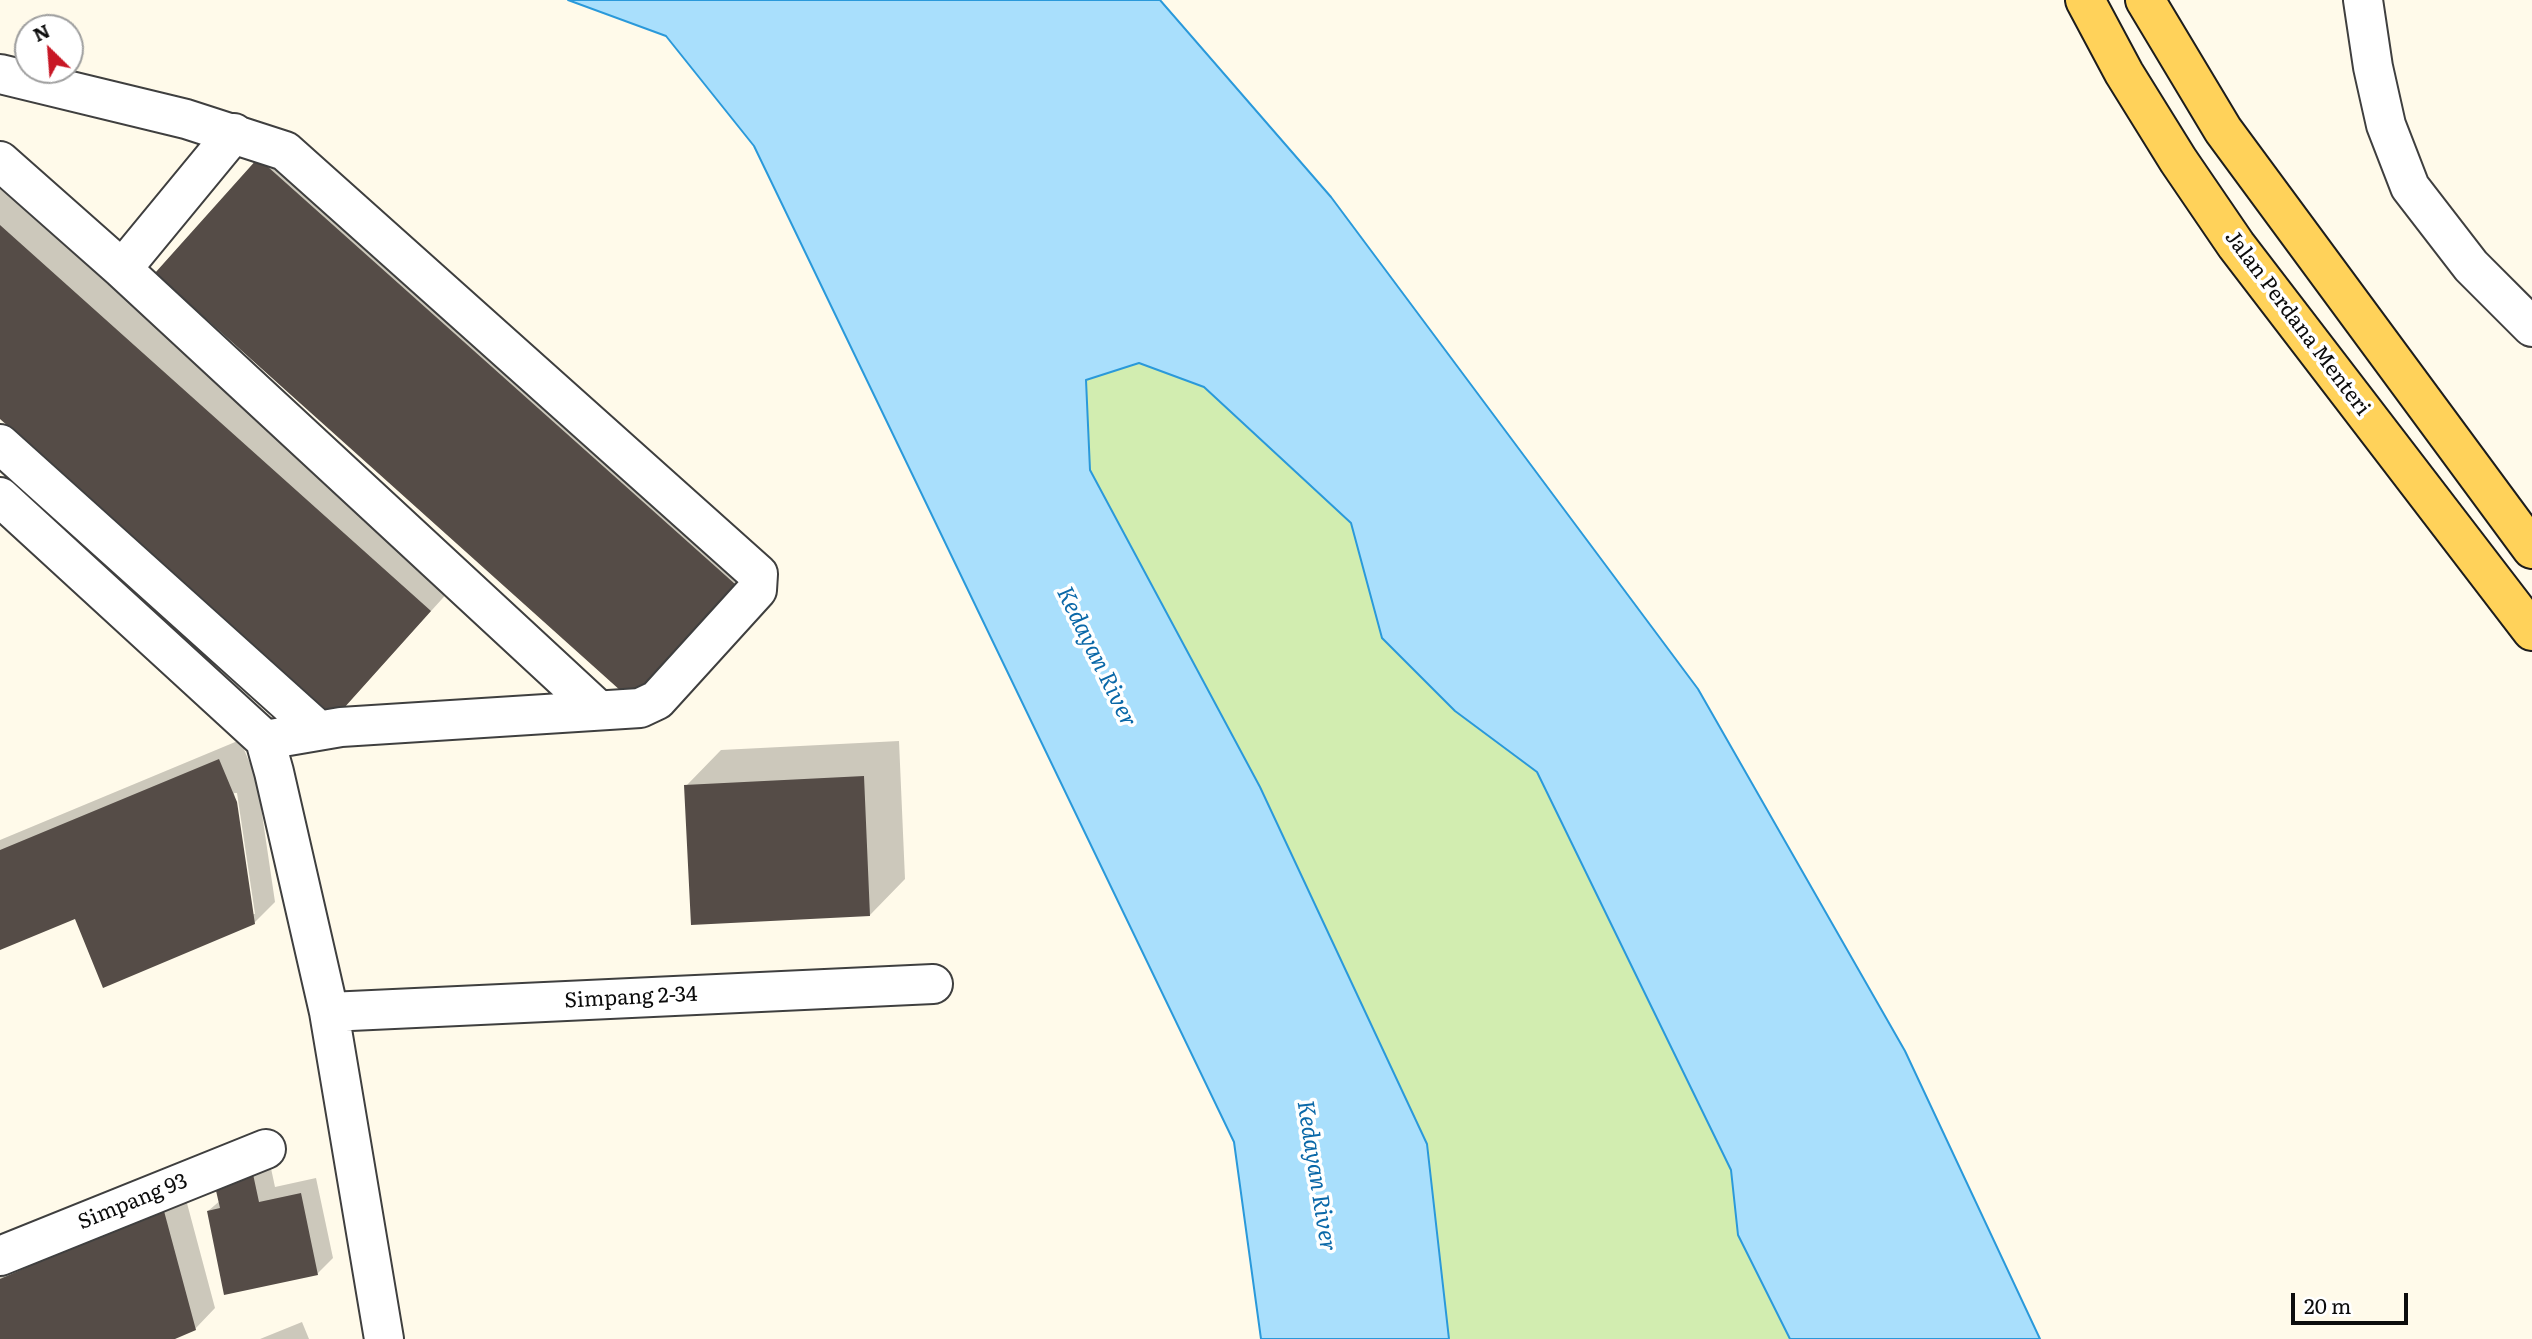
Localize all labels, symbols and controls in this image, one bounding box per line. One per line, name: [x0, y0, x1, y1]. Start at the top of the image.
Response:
north arrow: [14, 14, 84, 84]
text: N: [28, 16, 54, 48]
street label: Jalan Perdana Menteri: [2219, 225, 2375, 421]
water label: Kedayan River: [1050, 582, 1142, 732]
street label: Simpang 2-34: [564, 982, 698, 1014]
water label: Kedayan River: [1290, 1099, 1342, 1253]
street label: Simpang 93: [75, 1169, 191, 1235]
scale bar: [2294, 1280, 2411, 1324]
text: 20 m: [2304, 1289, 2351, 1320]

